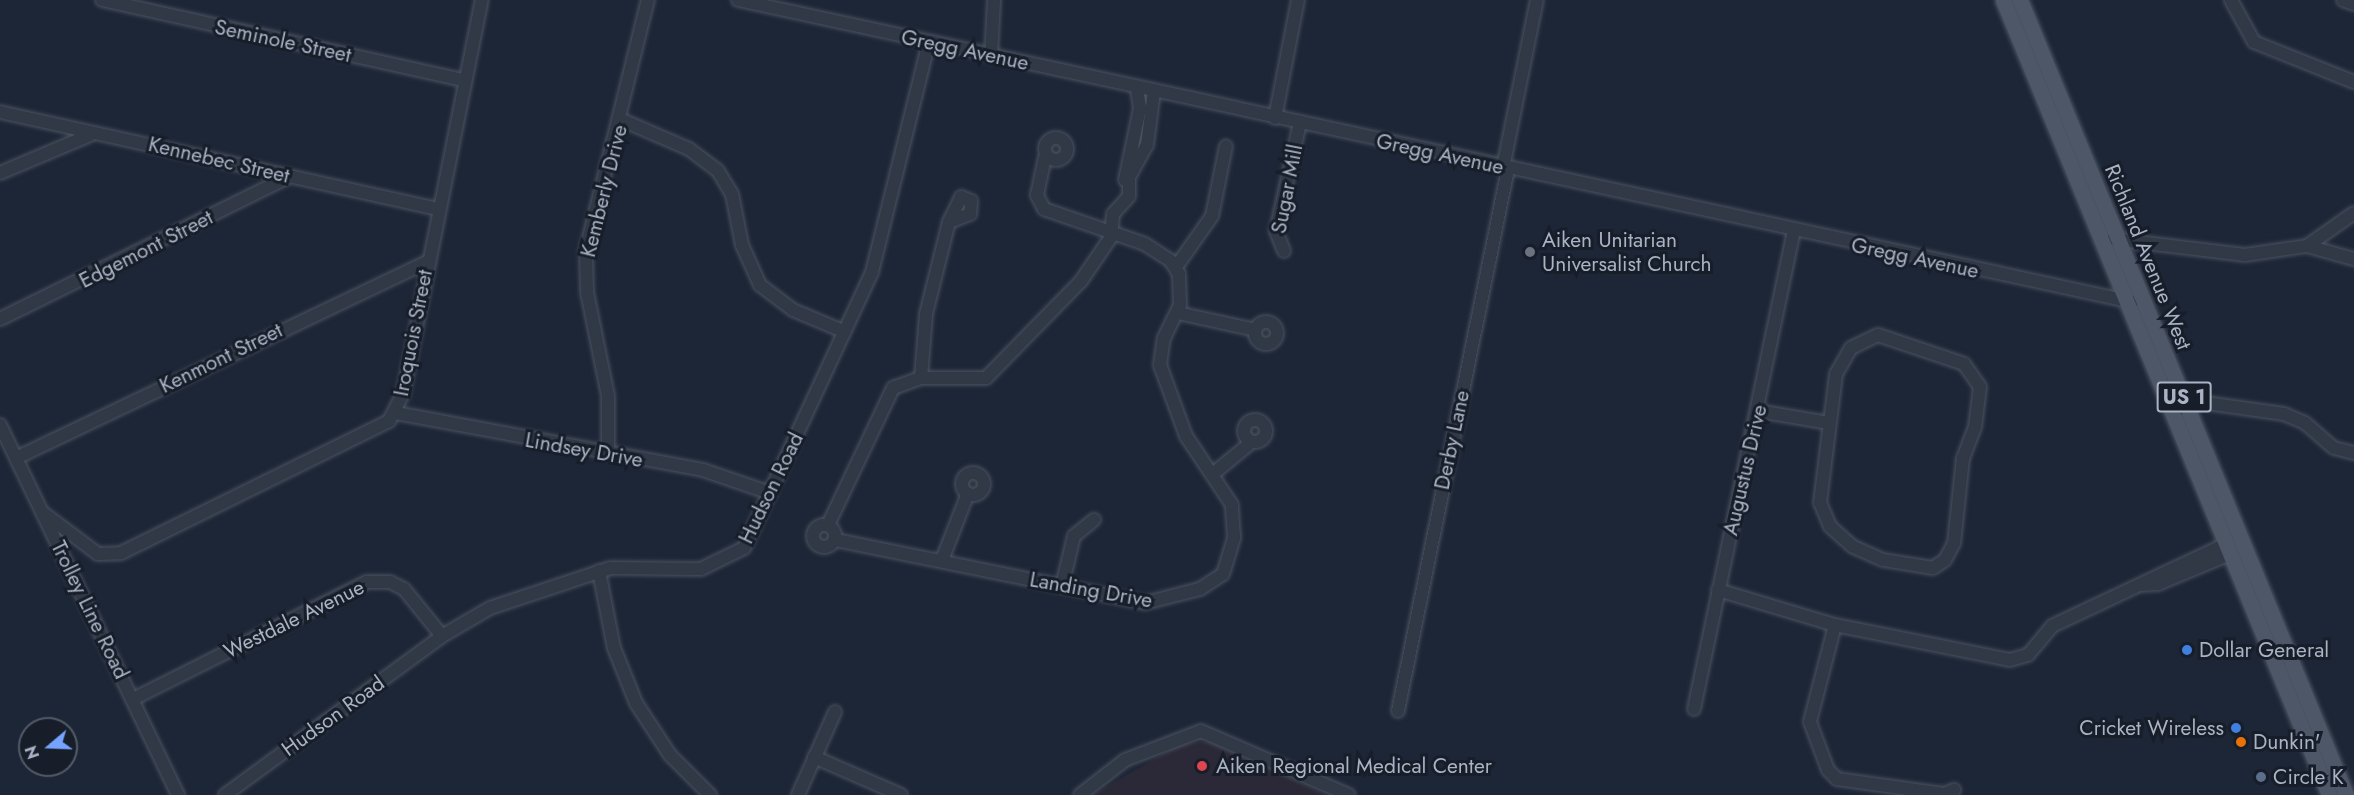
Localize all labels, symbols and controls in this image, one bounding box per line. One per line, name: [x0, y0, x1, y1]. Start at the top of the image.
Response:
street label: Seminole Street: [213, 14, 353, 68]
street label: Gregg Avenue: [899, 24, 1031, 76]
street label: Kemberly Drive: [575, 122, 633, 260]
street label: Gregg Avenue: [1374, 128, 1506, 180]
street label: Kennebec Street: [146, 132, 292, 188]
street label: Sugar Mill: [1266, 142, 1308, 236]
street label: Richland Avenue West: [2099, 161, 2197, 353]
street label: Edgemont Street: [75, 204, 217, 294]
place label: Aiken Unitarian Universalist Church: [1542, 227, 1712, 277]
street label: Gregg Avenue: [1849, 232, 1981, 284]
marker: Aiken Unitarian Universalist Church: [1523, 245, 1537, 259]
street label: Iroquois Street: [388, 268, 438, 398]
street label: Kenmont Street: [156, 317, 286, 399]
road number: US 1: [2156, 380, 2212, 414]
street label: Derby Lane: [1429, 388, 1475, 492]
street label: Augustus Drive: [1718, 402, 1772, 538]
street label: Lindsey Drive: [523, 427, 645, 473]
street label: Hudson Road: [733, 428, 809, 548]
street label: Trolley Line Road: [46, 537, 134, 683]
street label: Landing Drive: [1028, 567, 1154, 613]
street label: Westdale Avenue: [220, 574, 368, 664]
place label: Dollar General: [2199, 637, 2329, 663]
marker: Dollar General: [2180, 643, 2194, 657]
street label: Hudson Road: [277, 670, 389, 762]
place label: Cricket Wireless: [2079, 715, 2224, 741]
north arrow: [18, 717, 78, 777]
marker: Cricket Wireless: [2229, 721, 2243, 735]
place label: Dunkin': [2253, 729, 2320, 755]
marker: Dunkin': [2234, 735, 2248, 749]
text: N: [19, 743, 45, 762]
place label: Aiken Regional Medical Center: [1216, 753, 1492, 779]
marker: Aiken Regional Medical Center: [1193, 757, 1211, 775]
place label: Circle K: [2273, 764, 2344, 790]
marker: Circle K: [2254, 770, 2268, 784]

